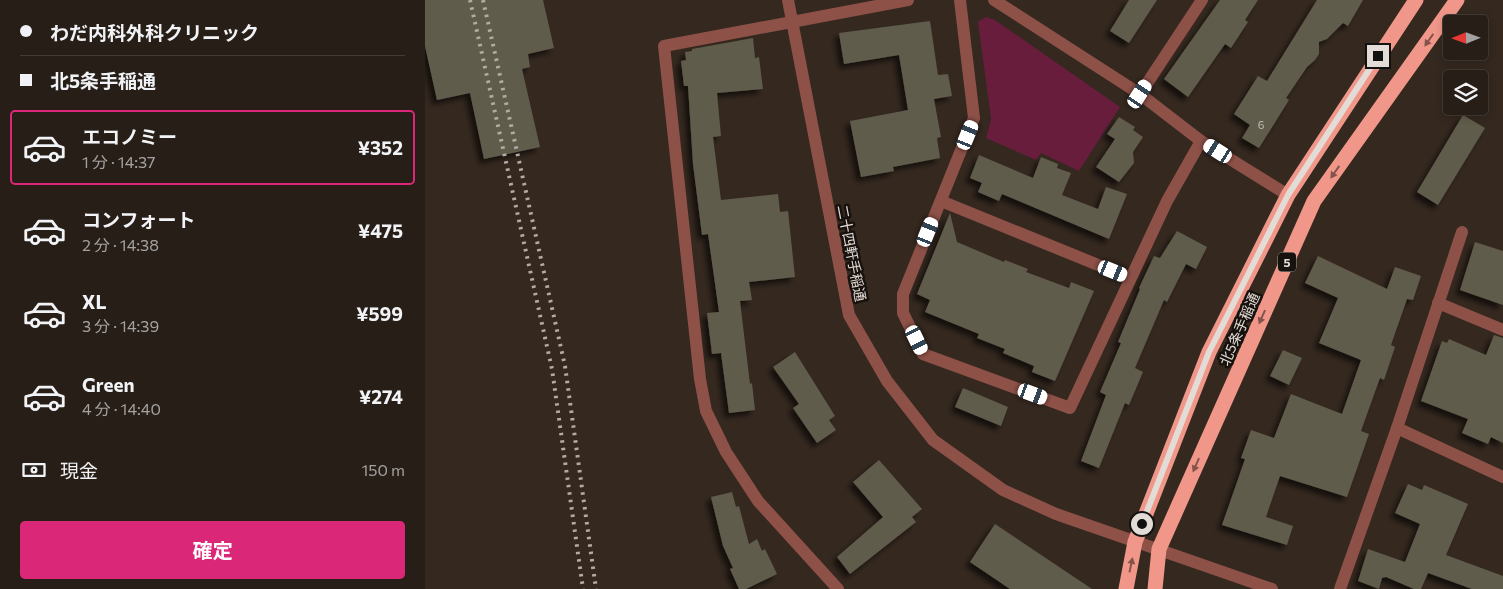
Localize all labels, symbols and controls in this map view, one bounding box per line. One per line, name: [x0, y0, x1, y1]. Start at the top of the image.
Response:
north arrow: [1443, 15, 1487, 60]
map controls: [1443, 15, 1488, 115]
text: わだ内科外科クリニック: [50, 21, 259, 44]
one-way arrow: [1424, 33, 1434, 47]
route end: [1367, 45, 1389, 67]
text: 北5条手稲通: [50, 69, 156, 92]
button: layers: [1443, 70, 1488, 115]
car: [1125, 77, 1154, 111]
car: [955, 118, 980, 152]
house number: 6: [1258, 118, 1265, 131]
icon: car: [22, 125, 67, 170]
text: エコノミー: [82, 125, 177, 148]
text: ¥352: [358, 136, 403, 159]
car: [1201, 137, 1234, 165]
text: 1 分 · 14:37: [82, 152, 156, 171]
one-way arrow: [1330, 165, 1340, 179]
street label: 二十四軒手稲通: [834, 203, 870, 303]
icon: car: [22, 208, 67, 253]
text: コンフォート: [82, 208, 195, 231]
car: [915, 215, 940, 249]
text: ¥475: [358, 219, 403, 242]
text: 2 分 · 14:38: [82, 235, 159, 254]
road number: 5: [1278, 252, 1296, 272]
car: [1096, 258, 1129, 284]
text: XL: [82, 290, 107, 313]
street label: 北5条手稲通: [1215, 290, 1263, 368]
icon: car: [22, 291, 67, 336]
text: ¥599: [356, 302, 403, 325]
one-way arrow: [1257, 310, 1265, 324]
text: 3 分 · 14:39: [82, 316, 159, 335]
car: [903, 323, 930, 357]
text: Green: [82, 373, 134, 396]
icon: car: [22, 374, 67, 419]
car: [1016, 382, 1049, 406]
text: ¥274: [359, 385, 403, 408]
text: 4 分 · 14:40: [82, 399, 161, 418]
icon: cash: [20, 456, 48, 484]
one-way arrow: [1191, 458, 1199, 472]
text: 現金: [60, 459, 98, 482]
text: 150 m: [362, 460, 405, 479]
route start: [1131, 513, 1153, 535]
button: 確定: [20, 521, 405, 579]
one-way arrow: [1127, 557, 1135, 573]

